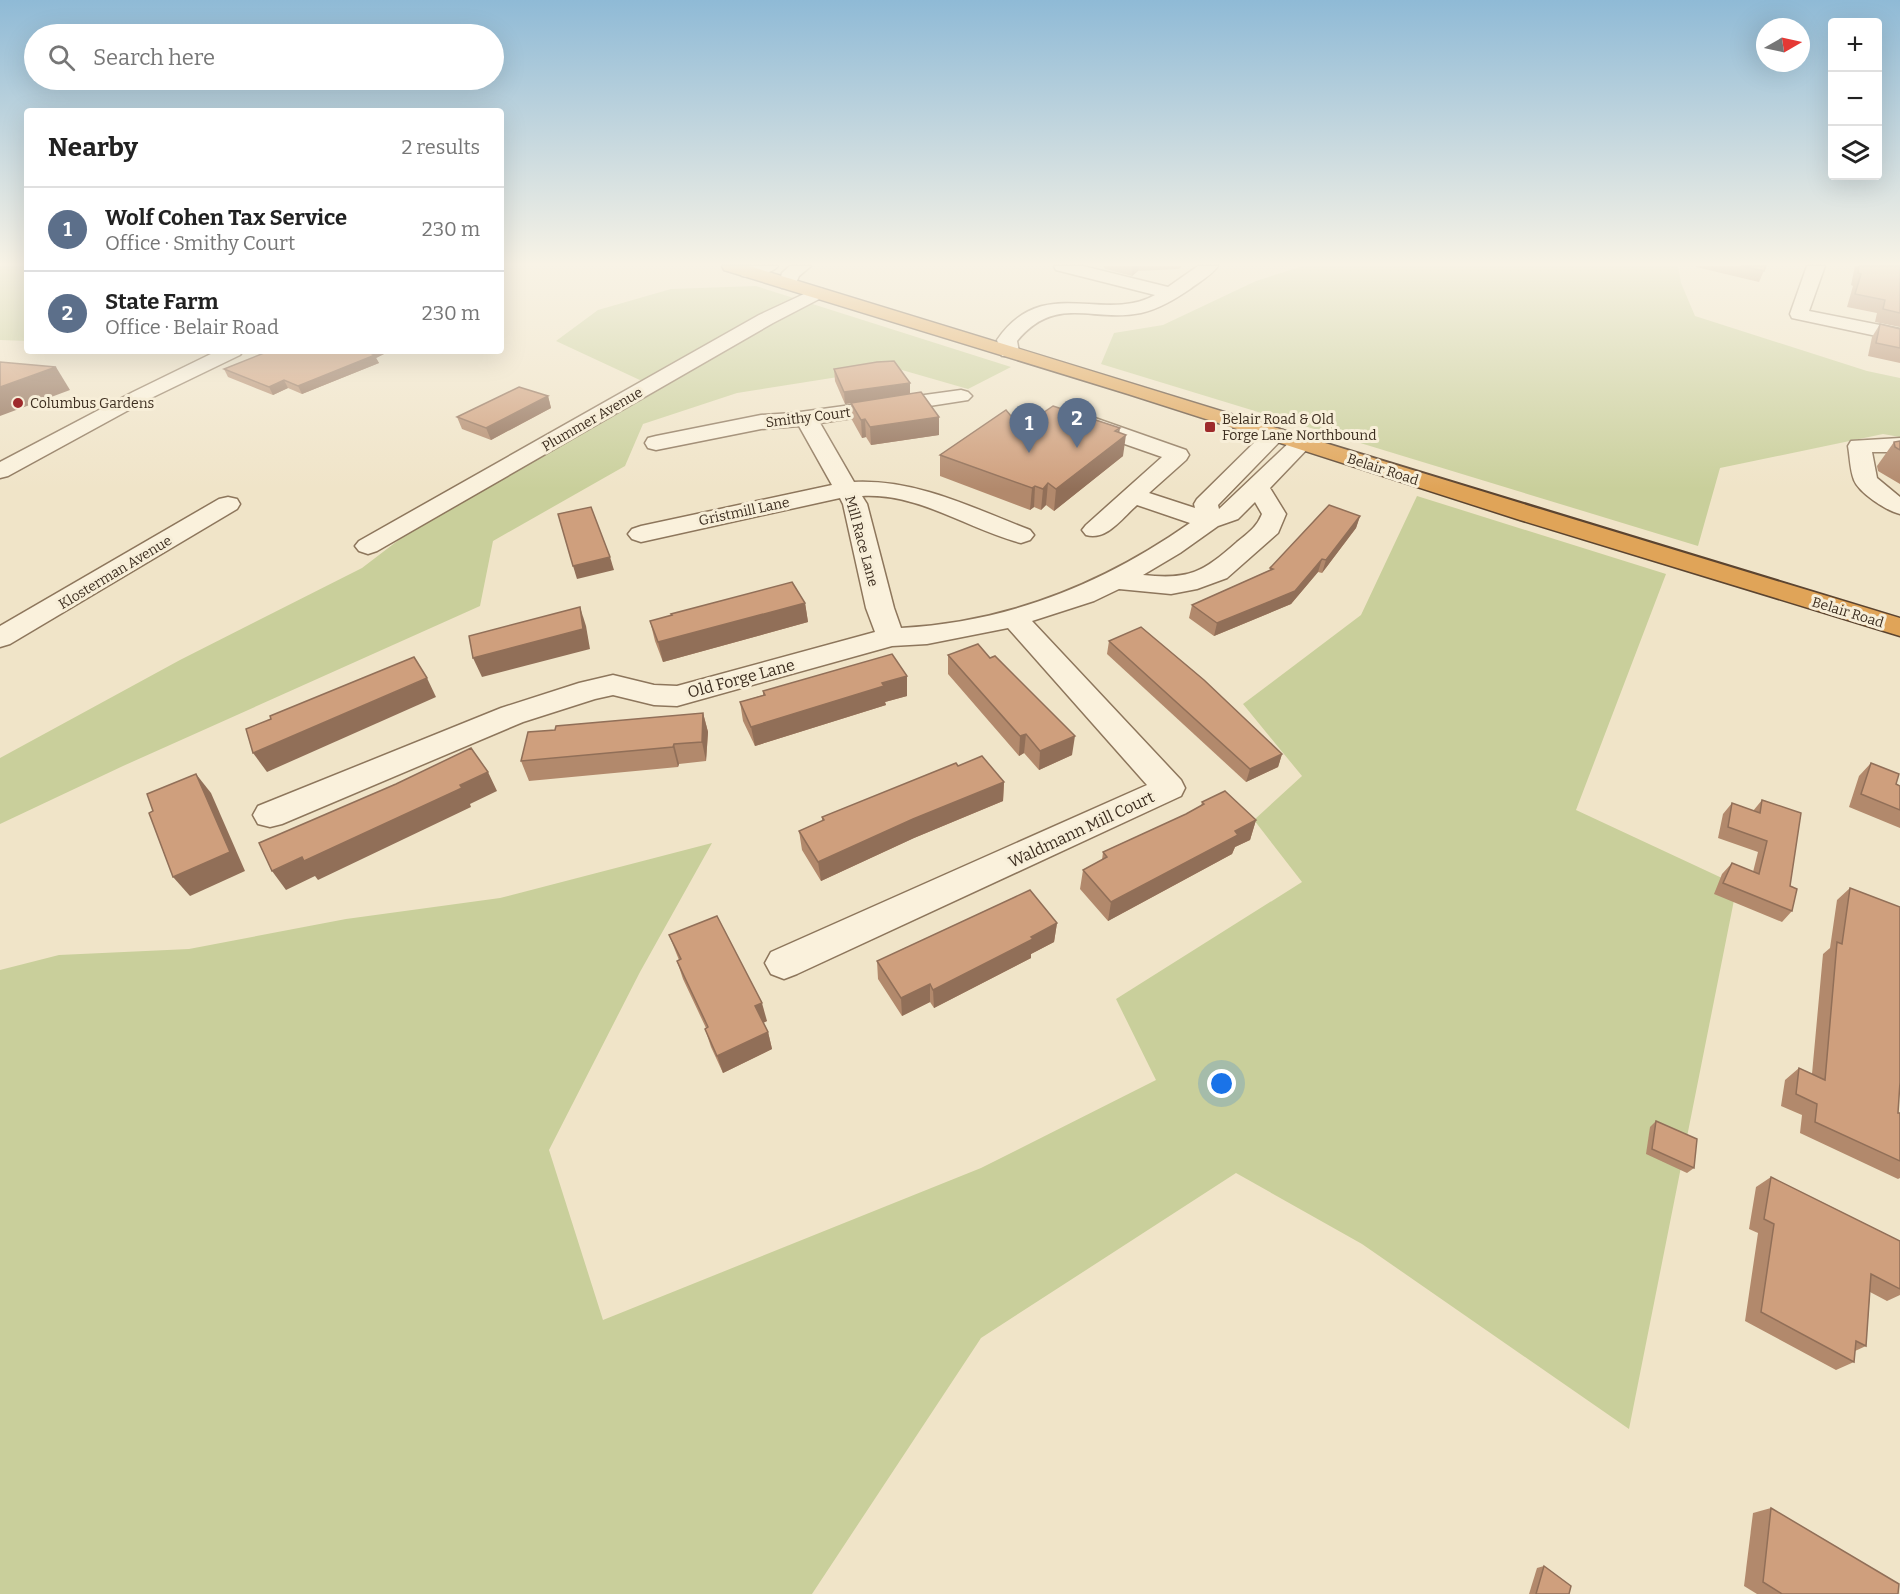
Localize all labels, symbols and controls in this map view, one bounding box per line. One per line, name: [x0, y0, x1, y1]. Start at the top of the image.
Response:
north arrow: [1756, 18, 1810, 72]
map controls: [1828, 18, 1882, 180]
button: +: [1828, 18, 1882, 72]
search box: [24, 24, 504, 90]
icon: search: [45, 41, 78, 74]
text: Search here: [93, 44, 215, 71]
button: −: [1828, 72, 1882, 126]
button: layers: [1828, 126, 1882, 180]
text: Nearby: [48, 132, 138, 163]
text: 2 results: [401, 135, 480, 159]
text: Wolf Cohen Tax Service: [105, 204, 347, 231]
text: 1: [63, 217, 72, 241]
text: 230 m: [422, 217, 480, 241]
text: Office · Smithy Court: [105, 231, 295, 255]
text: State Farm: [105, 288, 219, 315]
text: 2: [62, 301, 73, 325]
text: 230 m: [422, 301, 480, 325]
text: Office · Belair Road: [105, 315, 279, 339]
street label: Plummer Avenue: [539, 384, 646, 455]
place label: Columbus Gardens: [30, 395, 154, 412]
marker: Columbus Gardens: [11, 396, 25, 410]
pin: 2: [1058, 398, 1096, 448]
street label: Smithy Court: [765, 404, 852, 431]
pin: 1: [1010, 404, 1048, 453]
place label: Belair Road & Old Forge Lane Northbound: [1222, 411, 1377, 444]
marker: Belair Road & Old Forge Lane Northbound: [1203, 420, 1217, 434]
street label: Belair Road: [1345, 450, 1421, 489]
street label: Gristmill Lane: [697, 494, 791, 529]
street label: Mill Race Lane: [841, 494, 882, 588]
street label: Klosterman Avenue: [56, 532, 175, 613]
street label: Belair Road: [1810, 594, 1886, 631]
street label: Old Forge Lane: [685, 655, 797, 702]
street label: Waldmann Mill Court: [1005, 787, 1157, 872]
your location: [1207, 1069, 1236, 1098]

